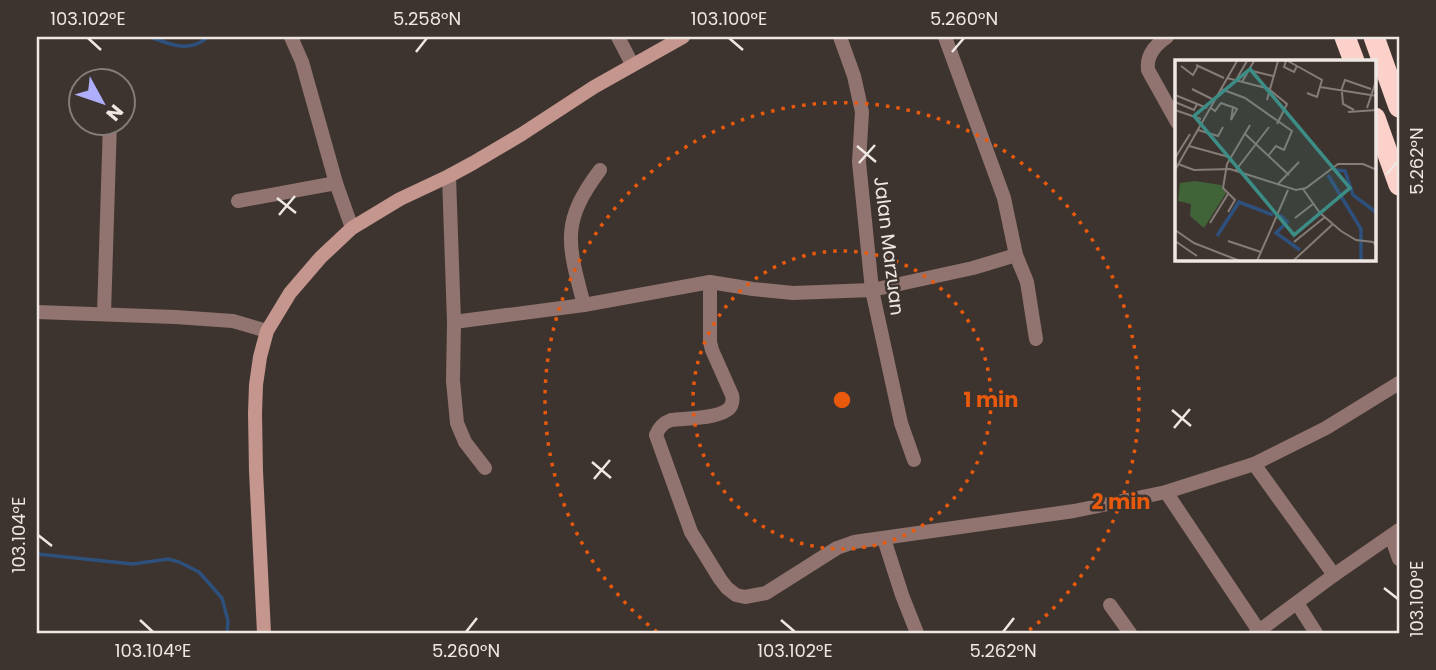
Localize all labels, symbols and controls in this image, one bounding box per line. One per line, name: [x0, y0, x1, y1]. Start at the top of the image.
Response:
text: 103.102°E: [50, 6, 126, 31]
text: 5.258°N: [393, 6, 461, 31]
text: 103.100°E: [691, 6, 767, 31]
text: 5.260°N: [930, 6, 998, 31]
inset map: [1175, 60, 1376, 261]
north arrow: [66, 66, 136, 136]
text: N: [100, 98, 130, 127]
text: 5.262°N: [1404, 127, 1429, 195]
street label: Jalan Marzuan: [867, 175, 911, 317]
text: 1 min: [964, 385, 1018, 414]
centre of rings: [830, 388, 854, 412]
text: 2 min: [1091, 487, 1151, 516]
text: 103.104°E: [6, 497, 31, 573]
text: 103.100°E: [1404, 561, 1429, 637]
text: 103.104°E: [115, 638, 191, 663]
text: 5.260°N: [432, 638, 500, 663]
text: 103.102°E: [757, 638, 833, 663]
text: 5.262°N: [969, 638, 1037, 663]

